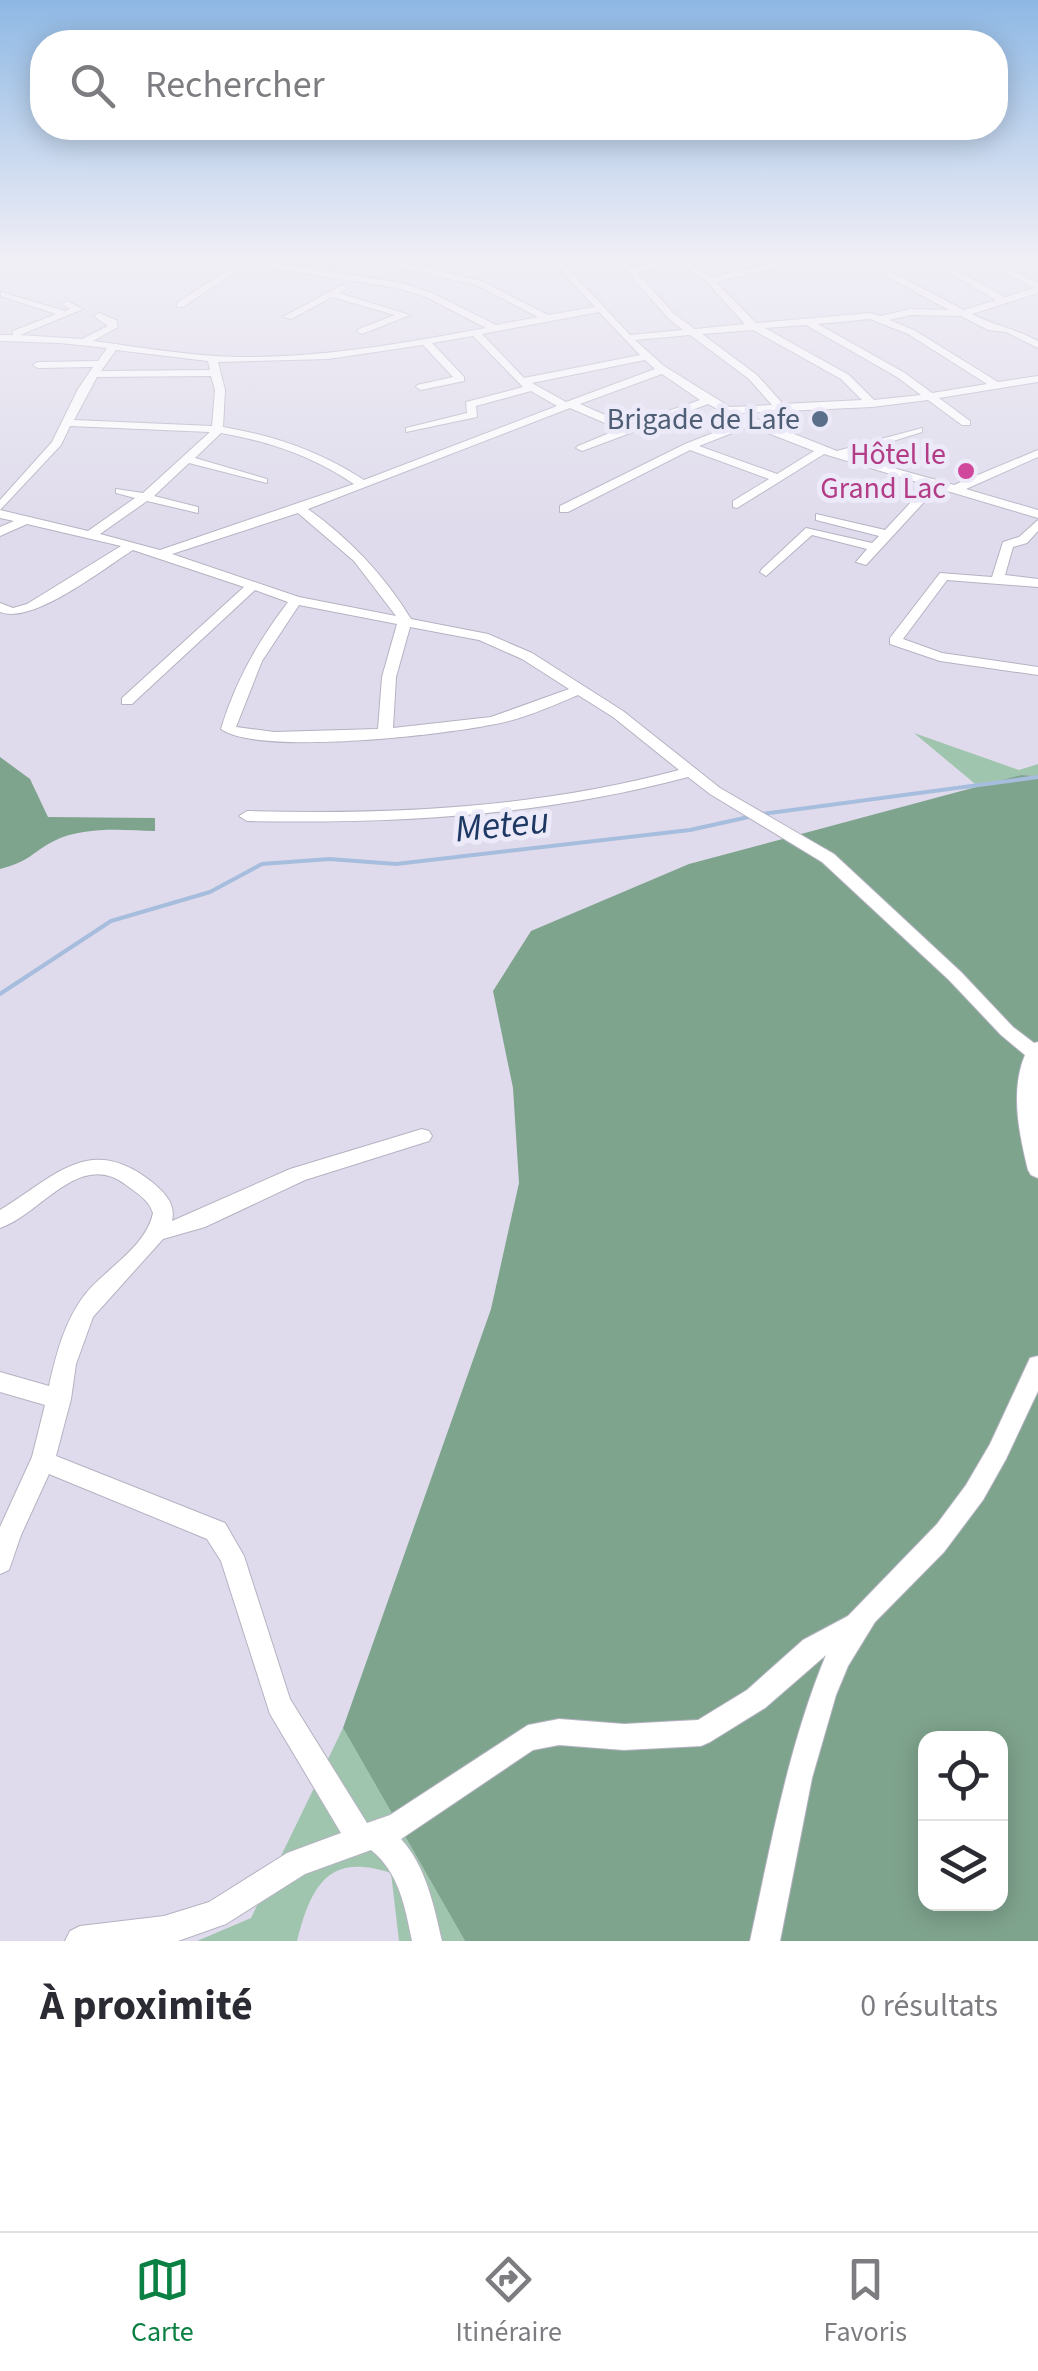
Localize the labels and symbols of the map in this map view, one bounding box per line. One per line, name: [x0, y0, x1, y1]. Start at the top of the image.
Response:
place label: Brigade de Lafe: [607, 398, 800, 441]
marker: Brigade de Lafe: [809, 408, 831, 430]
place label: Hôtel le Grand Lac: [820, 433, 946, 510]
marker: Hôtel le Grand Lac: [955, 460, 977, 482]
water label: Meteu: [452, 793, 552, 857]

